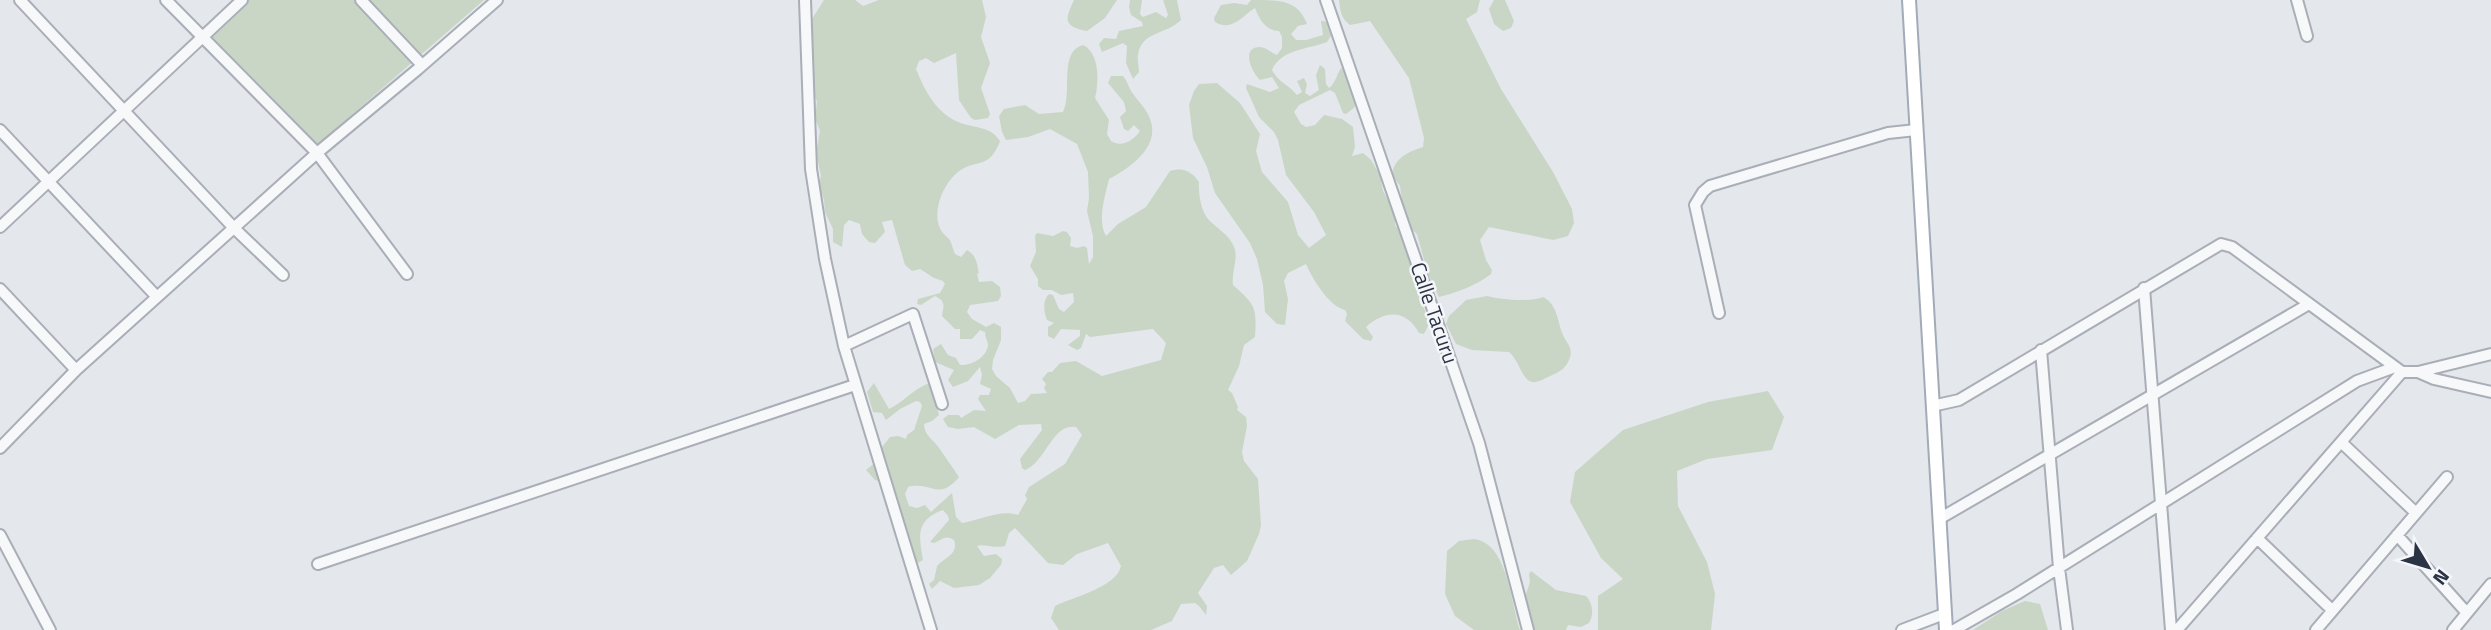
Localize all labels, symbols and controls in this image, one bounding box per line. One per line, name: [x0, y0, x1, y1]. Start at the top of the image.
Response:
street label: Calle Tacuru: [1403, 258, 1467, 368]
north arrow: [2393, 532, 2463, 602]
text: N: [2426, 564, 2457, 592]

